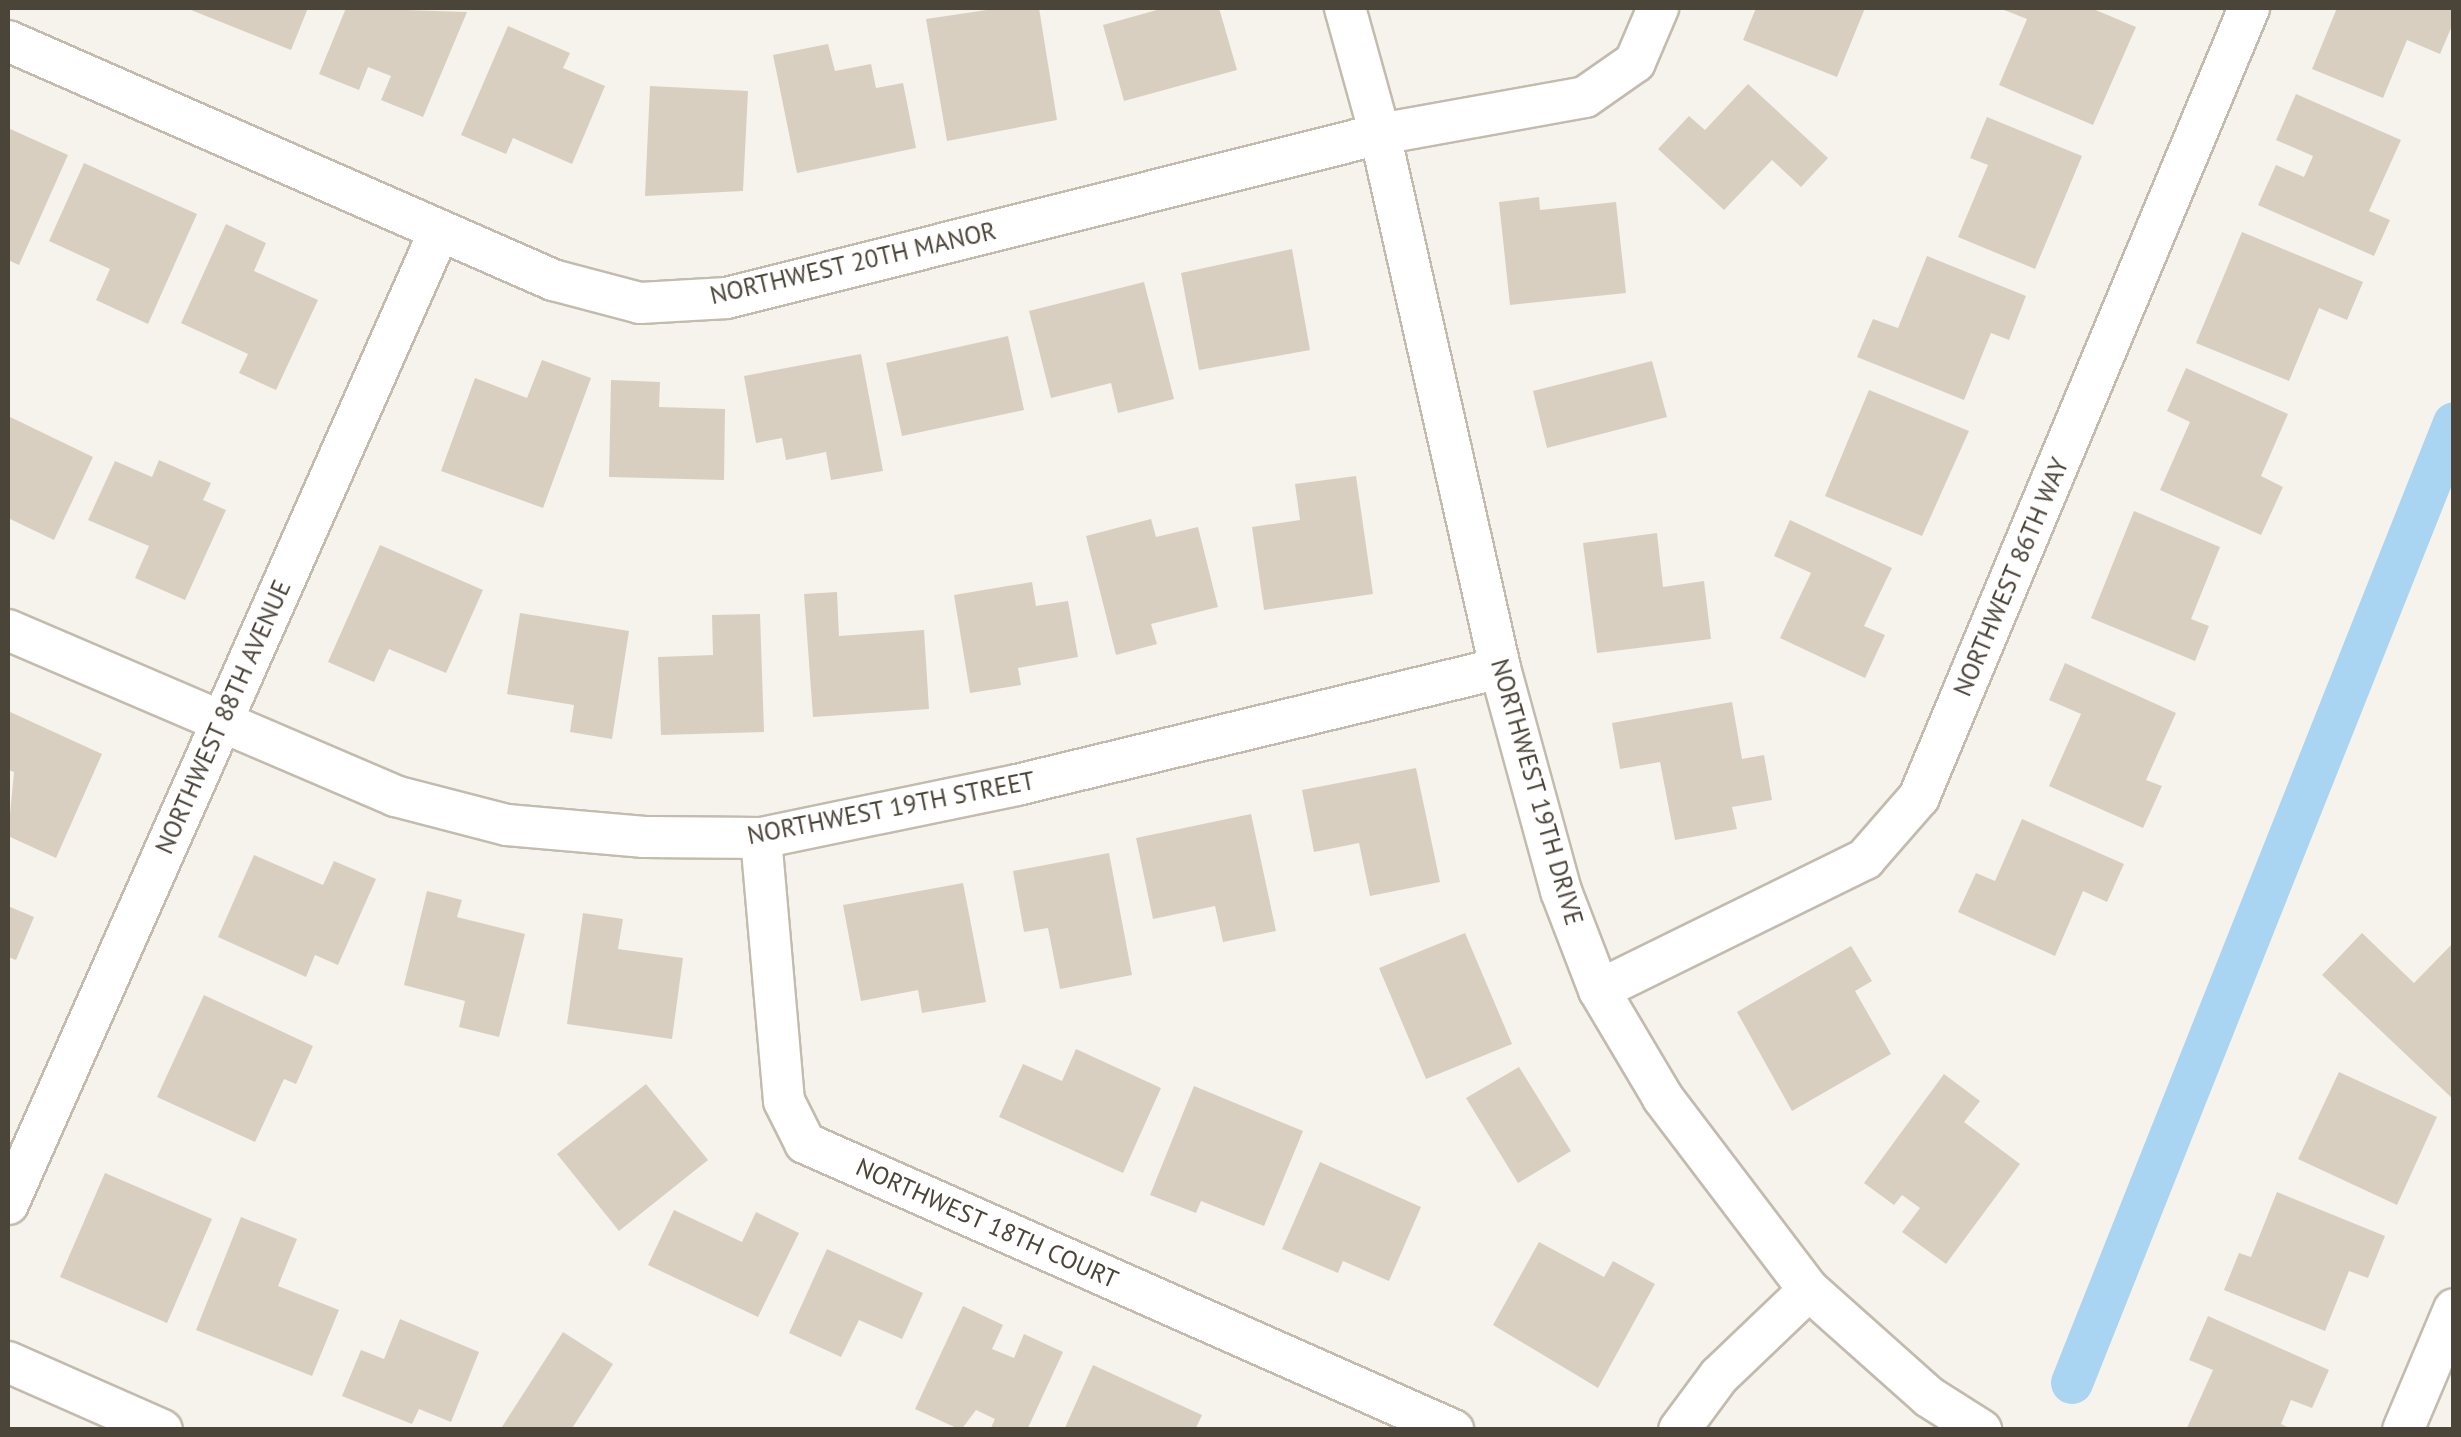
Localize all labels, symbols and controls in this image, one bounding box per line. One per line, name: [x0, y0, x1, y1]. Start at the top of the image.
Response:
street label: NORTHWEST 20TH MANOR: [707, 215, 999, 311]
street label: NORTHWEST 86TH WAY: [1947, 453, 2075, 701]
street label: NORTHWEST 88TH AVENUE: [149, 575, 297, 859]
street label: NORTHWEST 19TH DRIVE: [1484, 655, 1590, 929]
street label: NORTHWEST 19TH STREET: [744, 765, 1038, 851]
street label: NORTHWEST 18TH COURT: [851, 1151, 1123, 1295]

